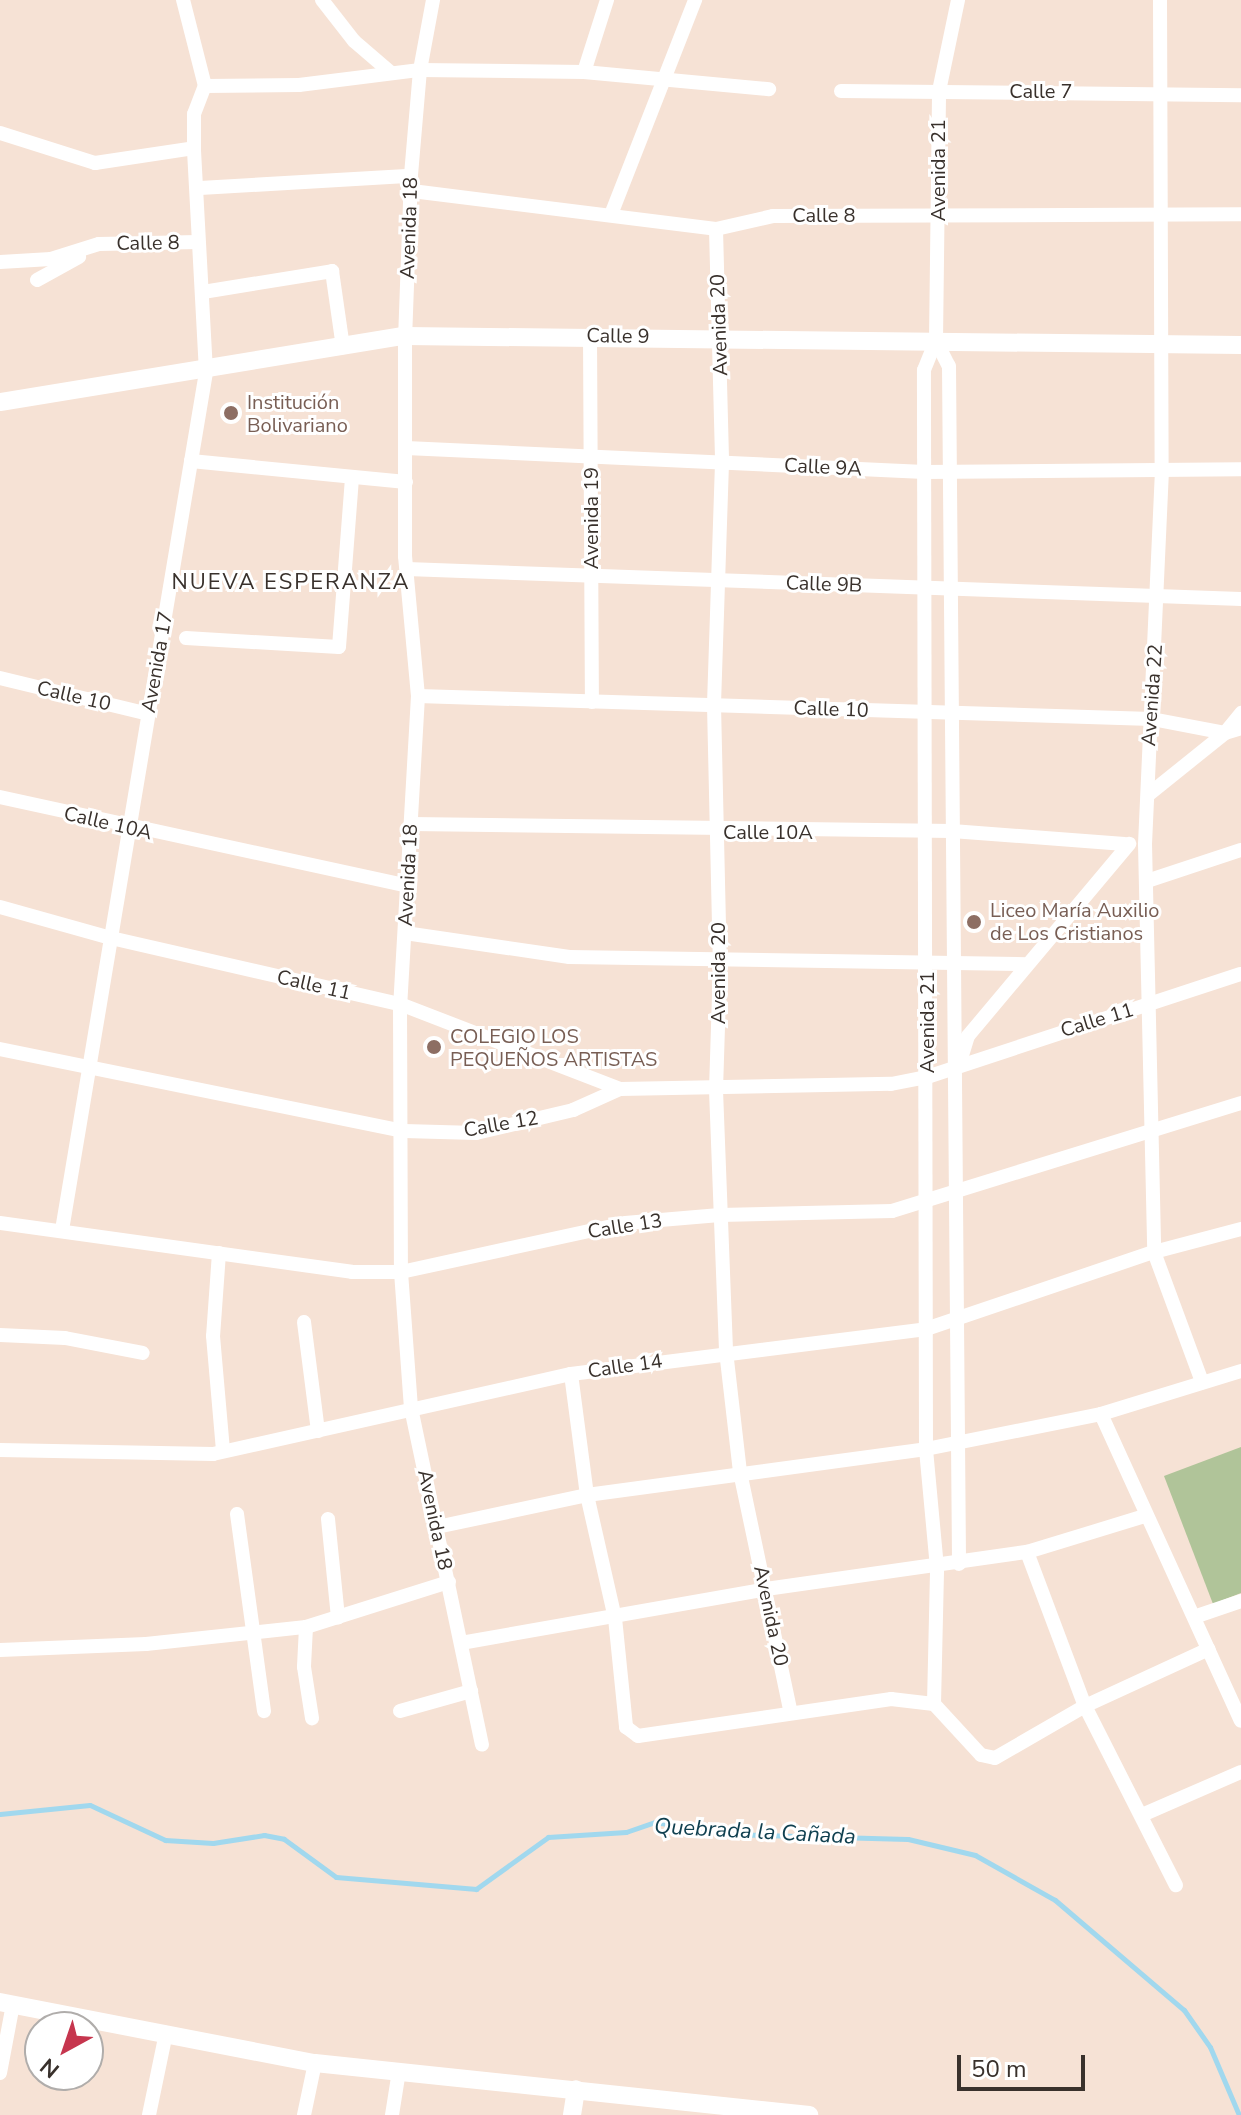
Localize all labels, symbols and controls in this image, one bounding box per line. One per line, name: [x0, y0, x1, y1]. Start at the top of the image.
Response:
street label: Calle 7: [1009, 79, 1073, 103]
street label: Avenida 21: [926, 119, 950, 221]
street label: Avenida 18: [395, 176, 423, 280]
street label: Calle 8: [792, 203, 856, 227]
street label: Calle 8: [116, 230, 180, 256]
street label: Avenida 20: [705, 273, 733, 377]
street label: Calle 9: [586, 323, 650, 349]
place label: Institución Bolivariano: [247, 390, 348, 437]
marker: Institución Bolivariano: [222, 404, 240, 422]
street label: Calle 9A: [784, 453, 862, 481]
street label: Avenida 19: [579, 467, 603, 569]
district label: NUEVA ESPERANZA: [171, 570, 411, 596]
street label: Calle 9B: [785, 571, 863, 597]
street label: Avenida 17: [136, 610, 178, 714]
street label: Avenida 22: [1136, 643, 1168, 747]
street label: Calle 10: [35, 676, 113, 716]
street label: Calle 10: [793, 696, 869, 722]
street label: Calle 10A: [62, 801, 154, 845]
street label: Calle 10A: [723, 820, 813, 844]
street label: Avenida 18: [393, 823, 423, 927]
place label: Liceo María Auxilio de Los Cristianos: [990, 898, 1159, 945]
marker: Liceo María Auxilio de Los Cristianos: [965, 913, 983, 931]
street label: Avenida 20: [706, 922, 730, 1024]
street label: Calle 11: [275, 965, 353, 1005]
street label: Avenida 21: [915, 971, 939, 1073]
street label: Calle 11: [1058, 998, 1136, 1042]
place label: COLEGIO LOS PEQUEÑOS ARTISTAS: [450, 1024, 657, 1071]
marker: COLEGIO LOS PEQUEÑOS ARTISTAS: [425, 1038, 443, 1056]
street label: Calle 12: [462, 1106, 540, 1142]
street label: Calle 13: [586, 1208, 664, 1244]
street label: Calle 14: [586, 1349, 664, 1383]
street label: Avenida 18: [413, 1467, 457, 1573]
street label: Avenida 20: [749, 1563, 793, 1669]
water label: Quebrada la Cañada: [654, 1814, 856, 1850]
north arrow: [24, 2011, 104, 2091]
scale bar: [961, 2039, 1089, 2089]
text: N: [34, 2051, 66, 2085]
text: 50 m: [971, 2053, 1027, 2085]

